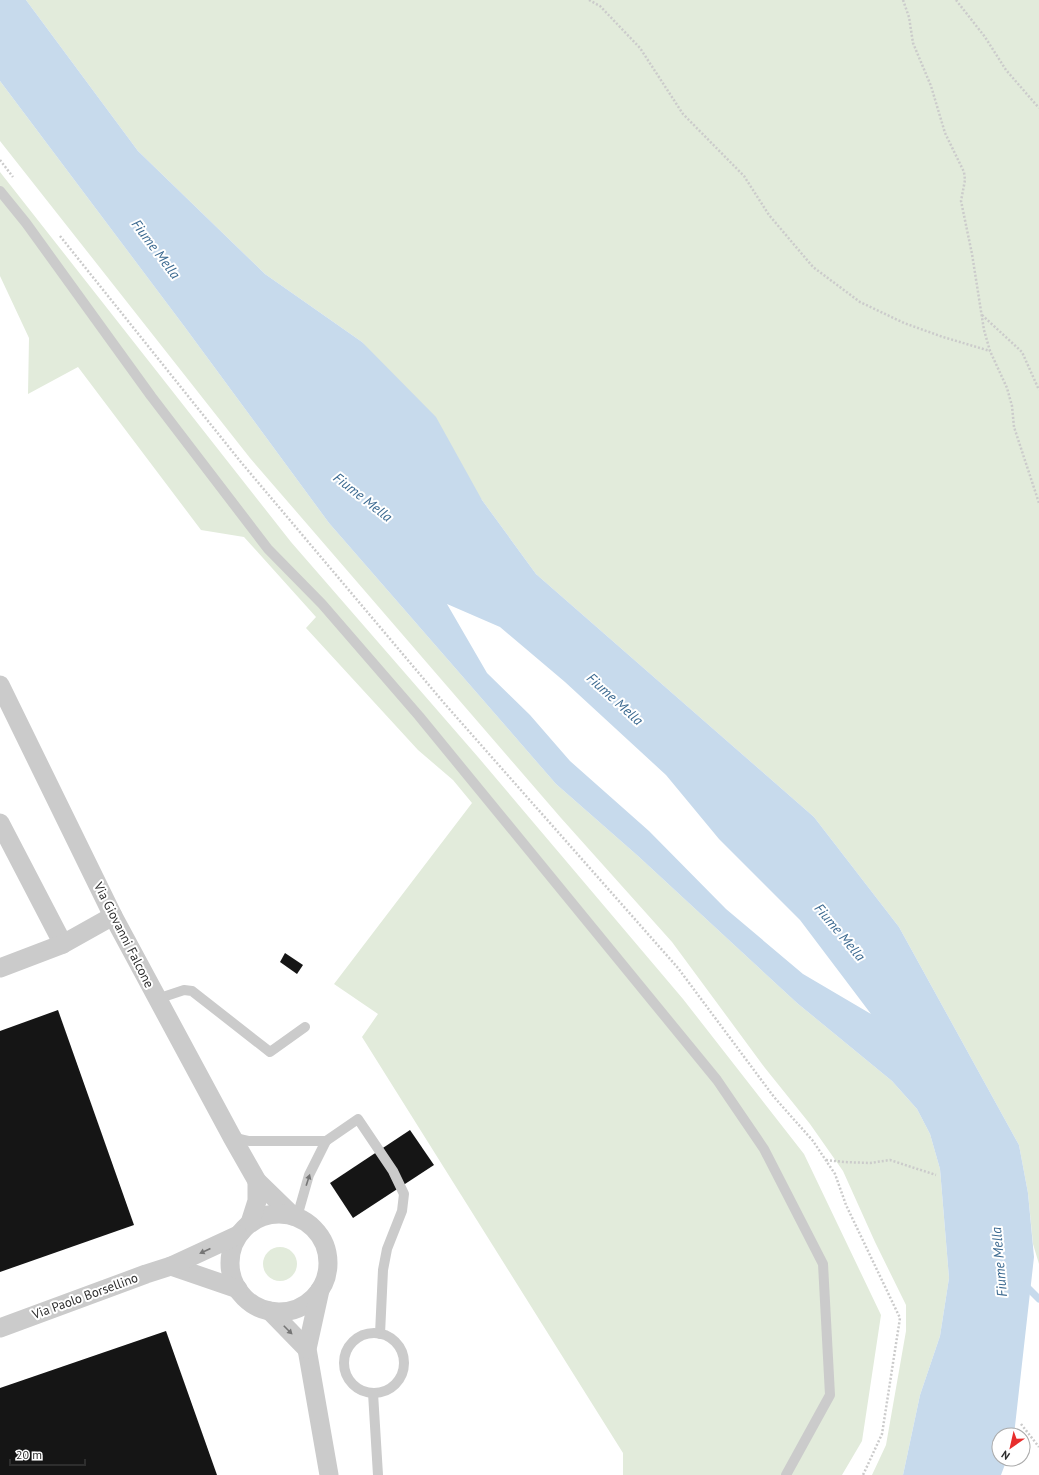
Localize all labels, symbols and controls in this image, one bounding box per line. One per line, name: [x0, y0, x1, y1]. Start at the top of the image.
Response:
water label: Fiume Mella: [128, 216, 184, 283]
water label: Fiume Mella: [330, 468, 396, 526]
water label: Fiume Mella: [583, 669, 647, 729]
street label: Via Giovanni Falcone: [90, 879, 158, 991]
water label: Fiume Mella: [811, 899, 869, 965]
one-way arrow: [305, 1173, 311, 1185]
water label: Fiume Mella: [987, 1226, 1011, 1298]
one-way arrow: [199, 1248, 211, 1254]
street label: Via Paolo Borsellino: [29, 1269, 140, 1323]
one-way arrow: [283, 1325, 293, 1335]
north arrow: [991, 1427, 1031, 1467]
scale bar: [10, 1441, 85, 1467]
text: 20 m: [16, 1447, 42, 1462]
text: N: [998, 1447, 1012, 1463]

